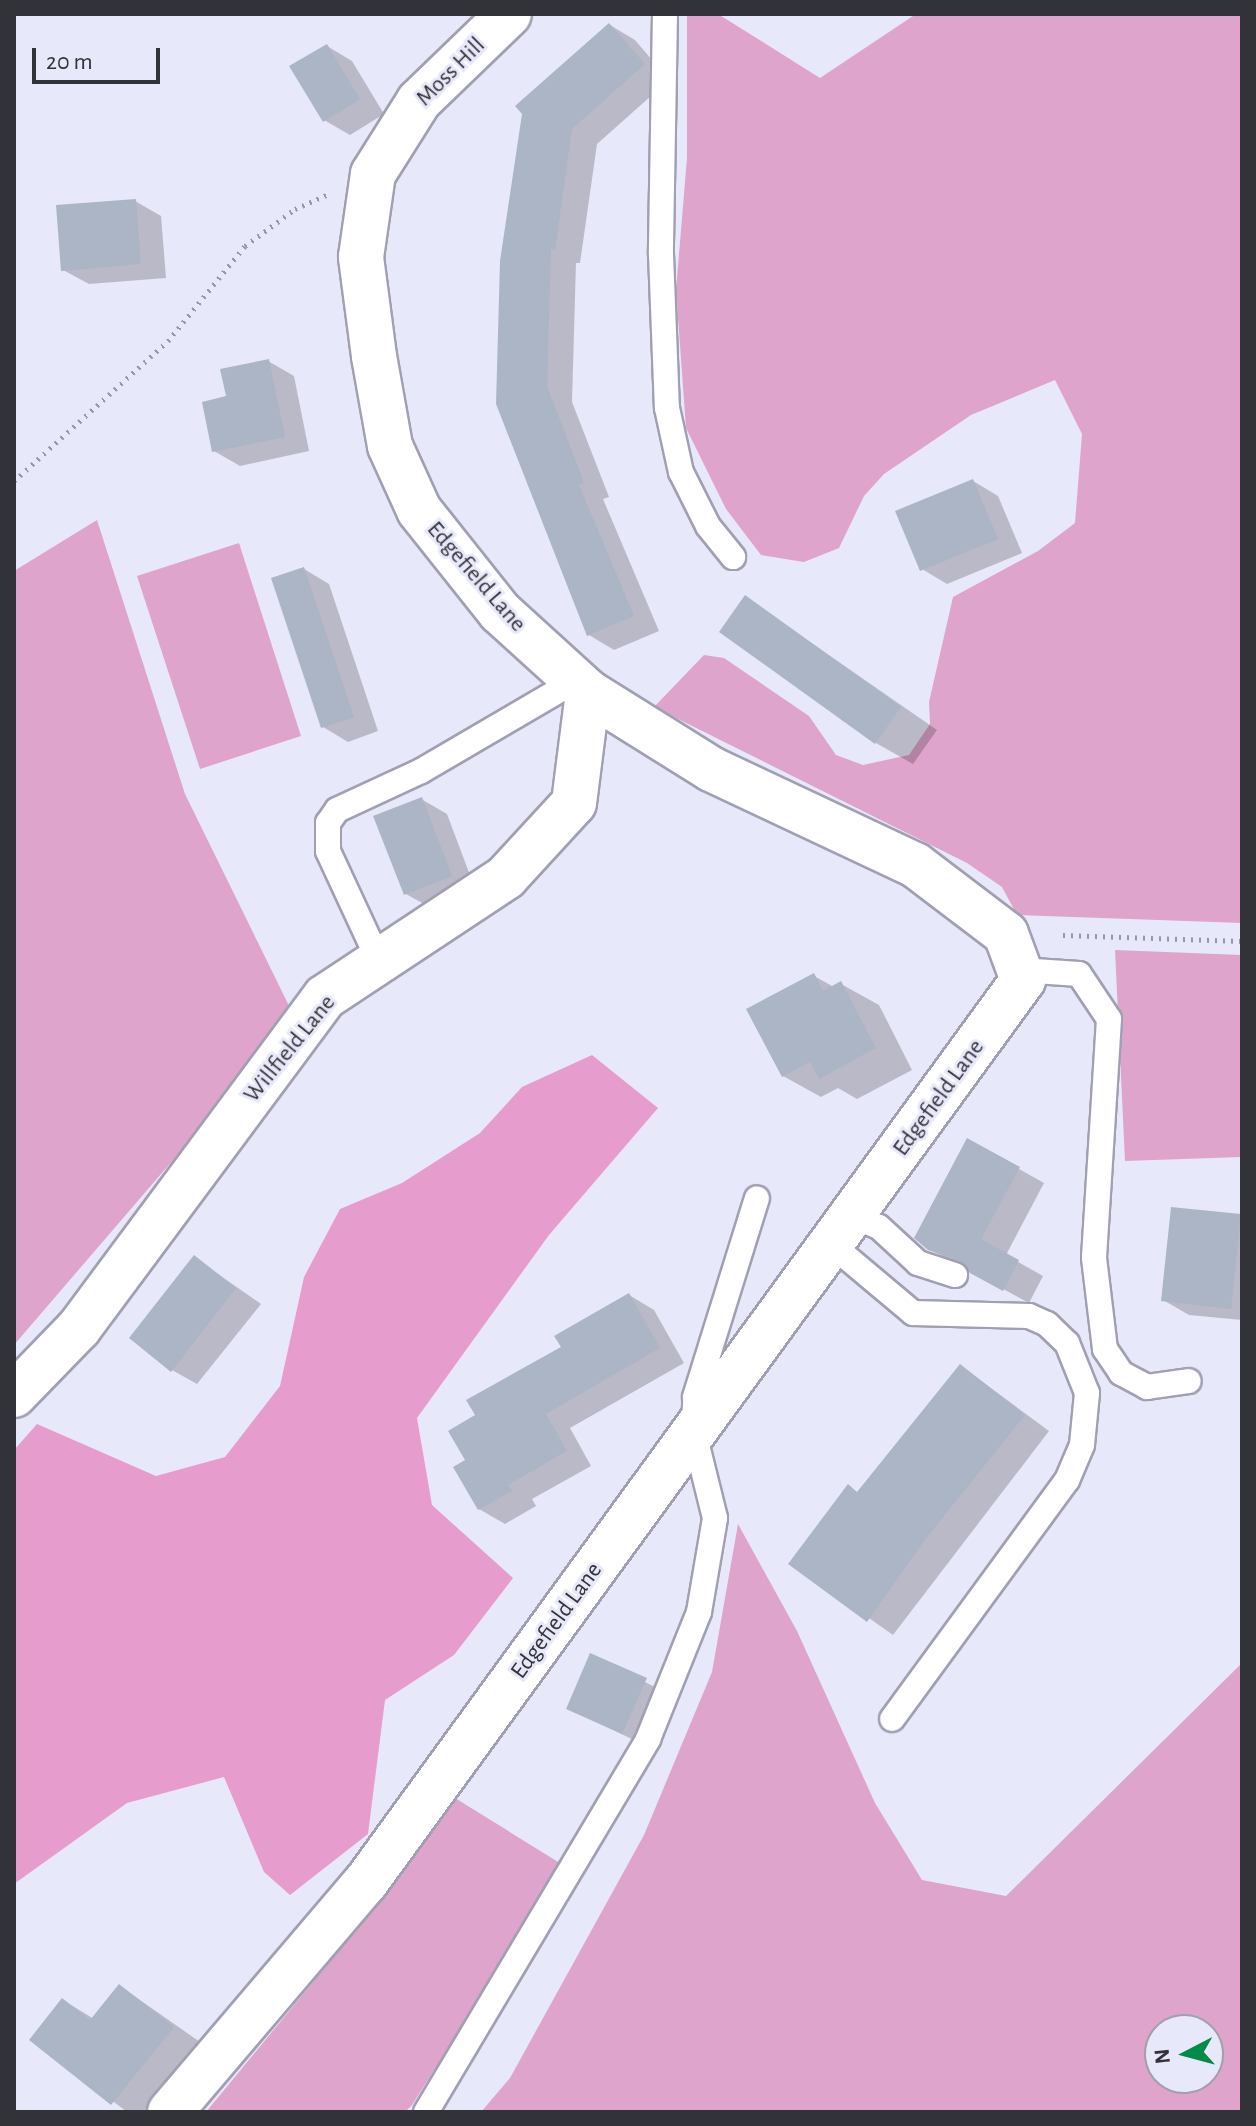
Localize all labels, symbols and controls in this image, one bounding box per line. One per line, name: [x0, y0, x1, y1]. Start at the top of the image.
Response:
street label: Moss Hill: [410, 31, 492, 113]
scale bar: [36, 32, 164, 82]
text: 20 m: [46, 50, 93, 74]
street label: Edgefield Lane: [420, 516, 532, 638]
street label: Willfield Lane: [238, 989, 342, 1109]
street label: Edgefield Lane: [887, 1034, 991, 1162]
street label: Edgefield Lane: [505, 1557, 609, 1685]
north arrow: [1144, 2014, 1224, 2094]
text: N: [1150, 2048, 1174, 2065]

